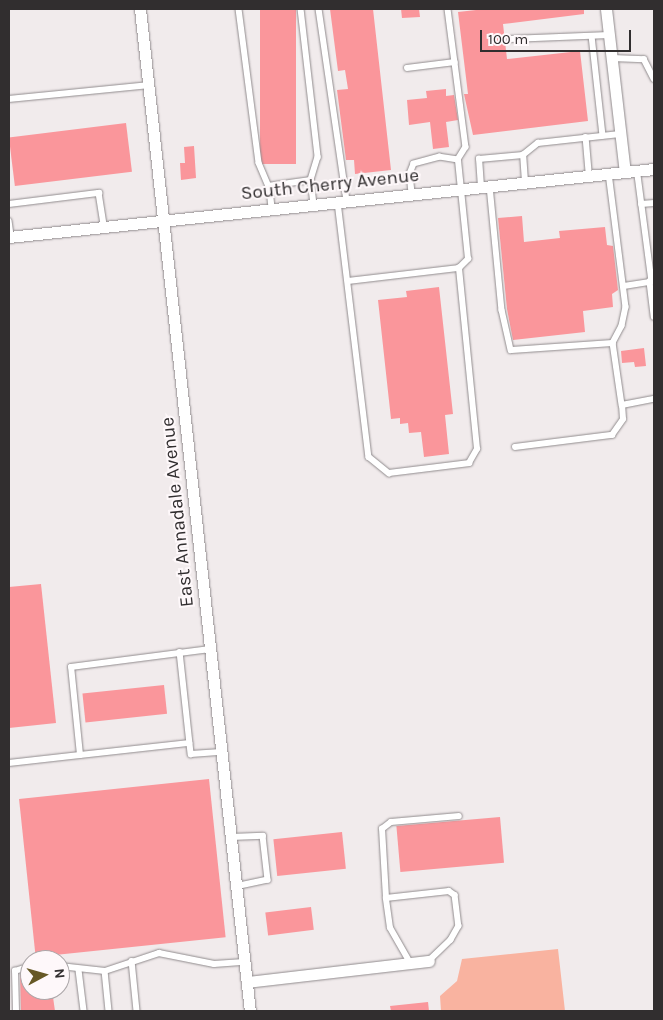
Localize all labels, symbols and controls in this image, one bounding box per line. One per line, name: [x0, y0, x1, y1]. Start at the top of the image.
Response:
scale bar: [483, 20, 634, 52]
text: 100 m: [488, 30, 528, 48]
street label: South Cherry Avenue: [240, 164, 420, 206]
street label: East Annadale Avenue: [157, 416, 199, 608]
north arrow: [20, 950, 70, 1000]
text: N: [50, 968, 68, 979]

